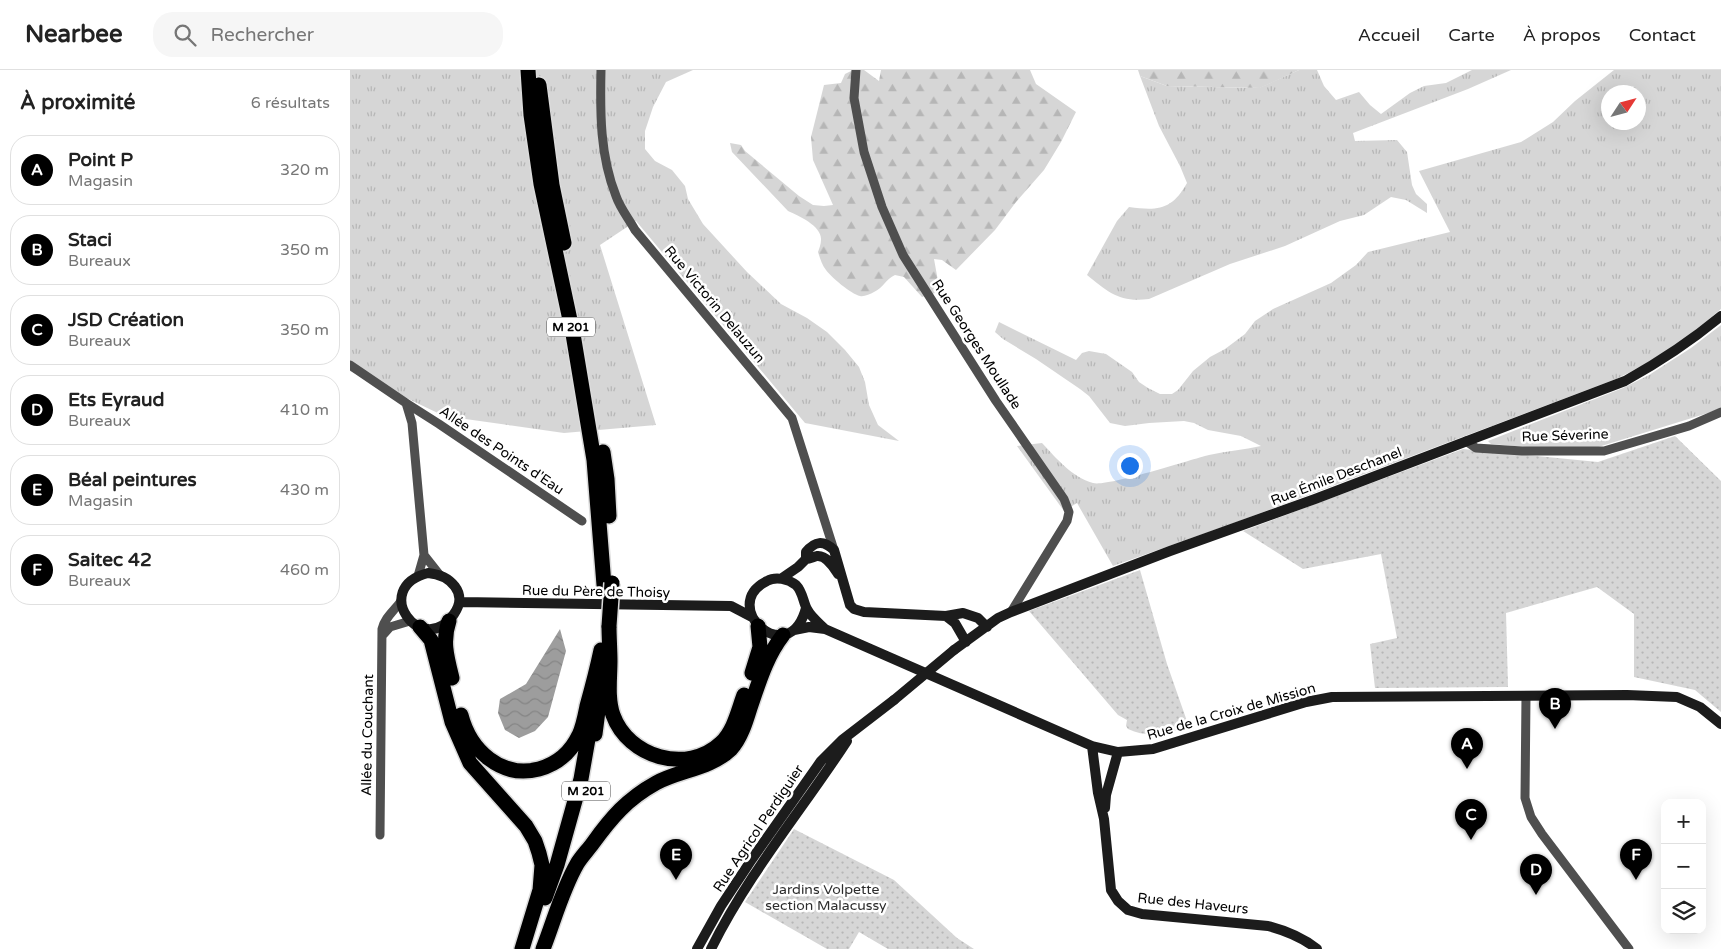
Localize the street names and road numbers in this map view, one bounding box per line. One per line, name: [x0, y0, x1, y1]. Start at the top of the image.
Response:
street label: Rue Victorin Delauzun: [661, 242, 768, 366]
street label: Rue Georges Moullade: [928, 276, 1025, 412]
road number: M 201: [547, 318, 595, 336]
street label: Allée des Points d'Eau: [436, 402, 567, 498]
street label: Rue Séverine: [1521, 425, 1609, 446]
street label: Rue Émile Deschanel: [1268, 444, 1404, 509]
street label: Rue du Père de Thoisy: [522, 582, 671, 601]
street label: Allée du Couchant: [358, 673, 377, 796]
street label: Rue de la Croix de Mission: [1145, 679, 1317, 744]
street label: Rue Agricol Perdiguier: [709, 761, 808, 895]
road number: M 201: [562, 781, 610, 800]
street label: Rue des Haveurs: [1137, 889, 1249, 918]

